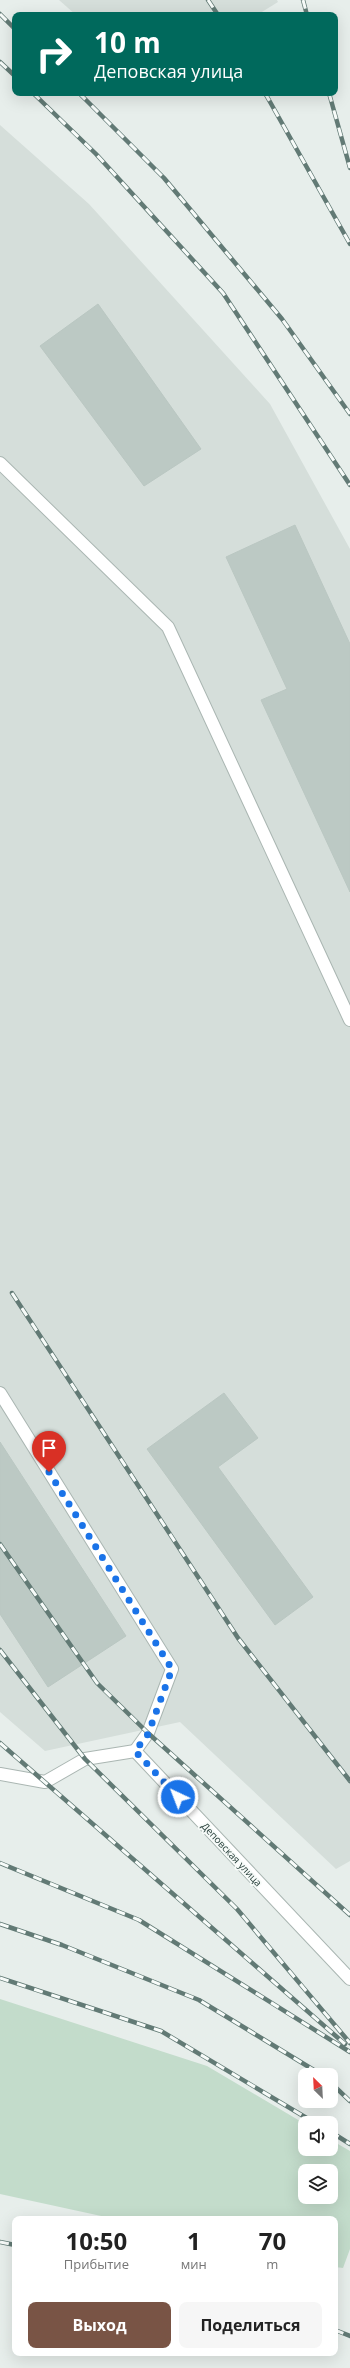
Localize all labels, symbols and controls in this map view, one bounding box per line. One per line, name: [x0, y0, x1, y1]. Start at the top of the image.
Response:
text: 10 m: [94, 23, 161, 61]
icon: right: [28, 28, 80, 80]
text: Деповская улица: [94, 59, 243, 83]
pin: [32, 1431, 66, 1472]
icon: arrive: [38, 1437, 60, 1459]
position arrow: [157, 1776, 199, 1818]
street label: Деповская улица: [199, 1819, 265, 1889]
north arrow: [298, 2068, 338, 2108]
map controls: [298, 2068, 338, 2204]
button: sound: [298, 2116, 338, 2156]
button: layers: [298, 2164, 338, 2204]
text: 10:50: [66, 2224, 127, 2257]
text: 1: [187, 2224, 201, 2257]
text: 70: [259, 2224, 286, 2257]
text: Прибытие: [64, 2255, 129, 2273]
text: мин: [181, 2255, 207, 2273]
text: m: [266, 2255, 278, 2273]
button: Выход: [28, 2302, 171, 2348]
button: Поделиться: [179, 2302, 322, 2348]

